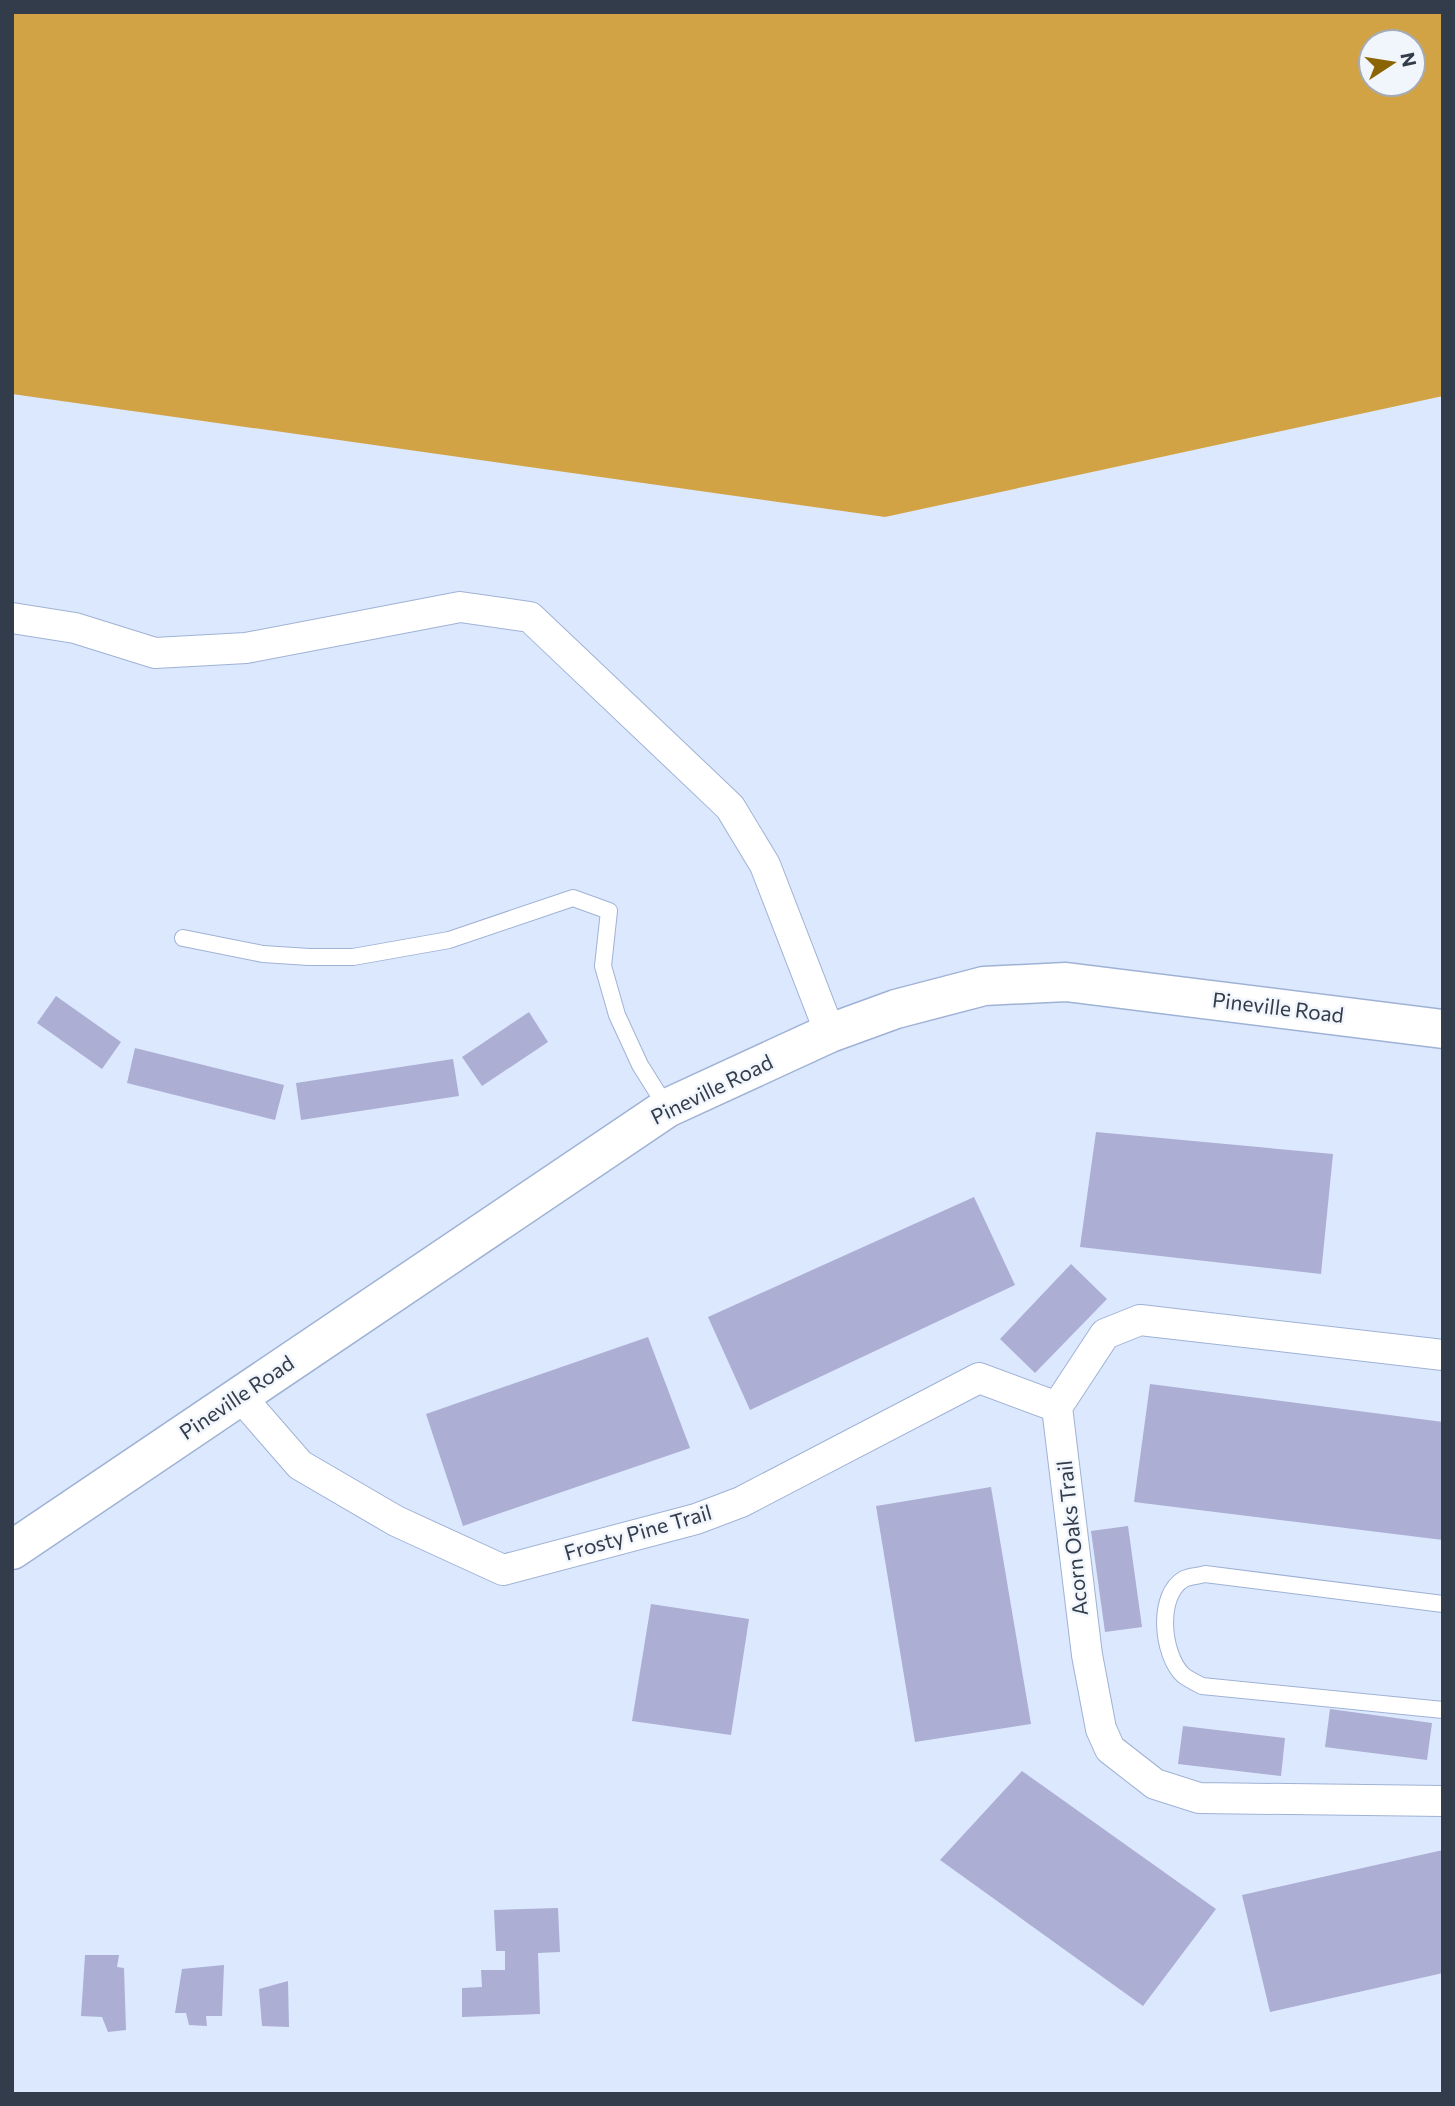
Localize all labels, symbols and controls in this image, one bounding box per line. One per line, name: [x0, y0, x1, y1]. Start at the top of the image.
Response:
north arrow: [1357, 28, 1427, 98]
text: N: [1396, 50, 1422, 69]
street label: Pineville Road: [1211, 986, 1345, 1027]
street label: Pineville Road: [646, 1048, 776, 1129]
street label: Pineville Road: [174, 1349, 298, 1444]
street label: Acorn Oaks Trail: [1051, 1459, 1092, 1617]
street label: Frosty Pine Trail: [561, 1499, 714, 1565]

